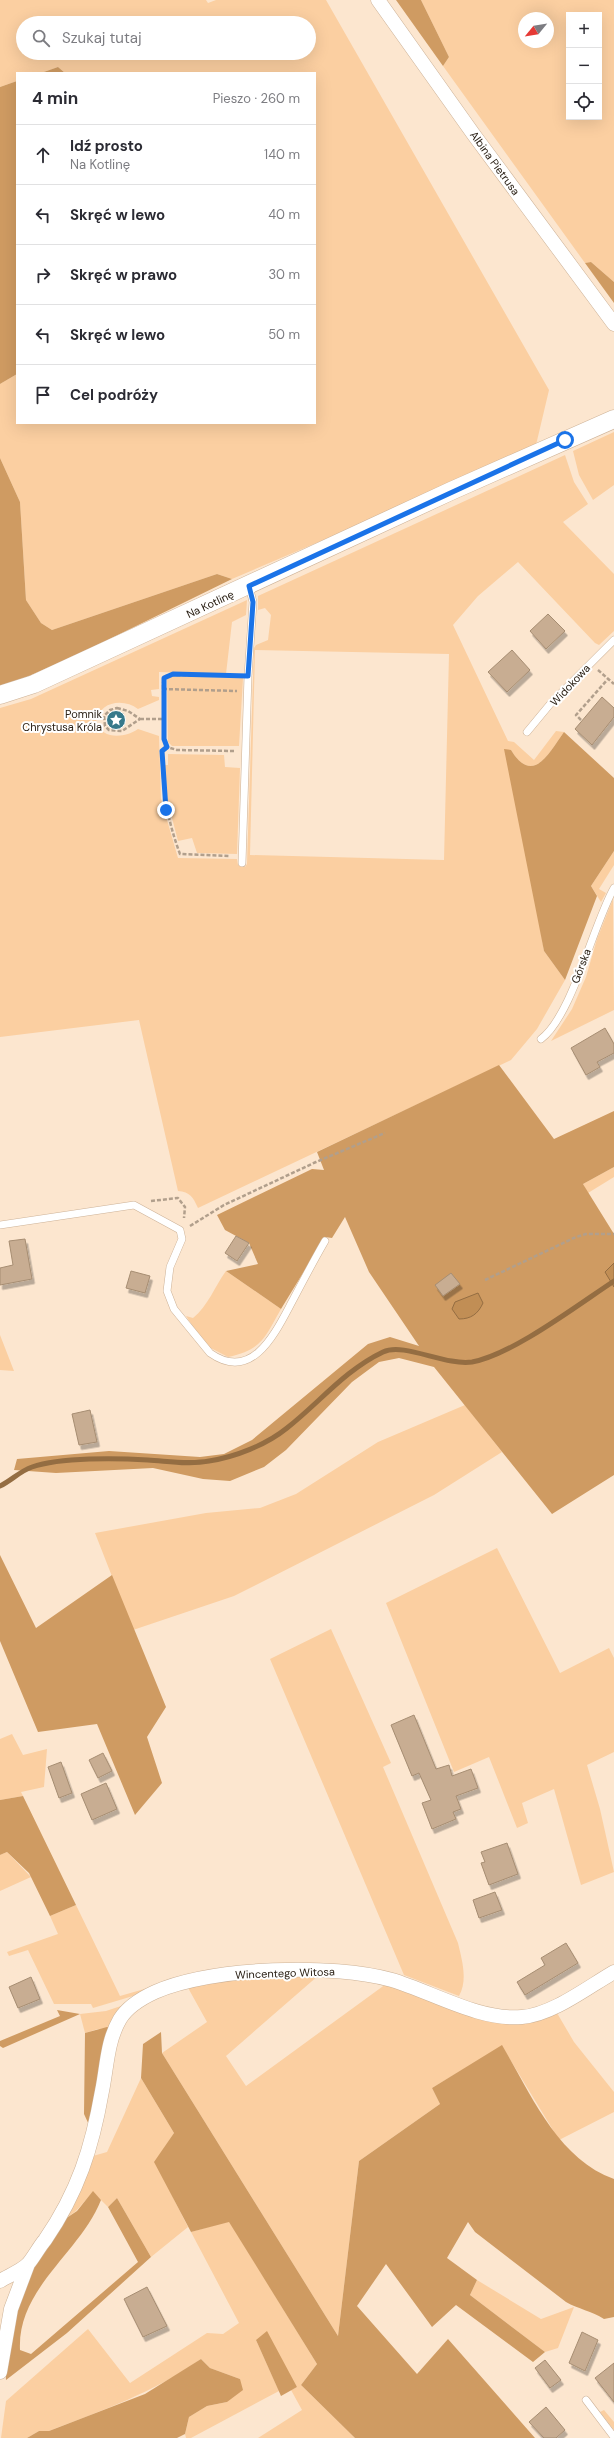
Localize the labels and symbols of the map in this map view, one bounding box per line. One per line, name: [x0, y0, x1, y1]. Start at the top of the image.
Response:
north arrow: [518, 12, 554, 48]
street label: Albina Pietrusa: [467, 128, 523, 198]
route start: [556, 431, 574, 449]
street label: Na Kotlinę: [184, 587, 236, 621]
street label: Widokowa: [547, 661, 593, 709]
place label: Pomnik Chrystusa Króla: [22, 707, 102, 734]
place icon: Pomnik Chrystusa Króla: [105, 709, 127, 731]
route end: [157, 801, 175, 819]
street label: Górska: [568, 947, 594, 985]
street label: Wincentego Witosa: [235, 1964, 335, 1982]

